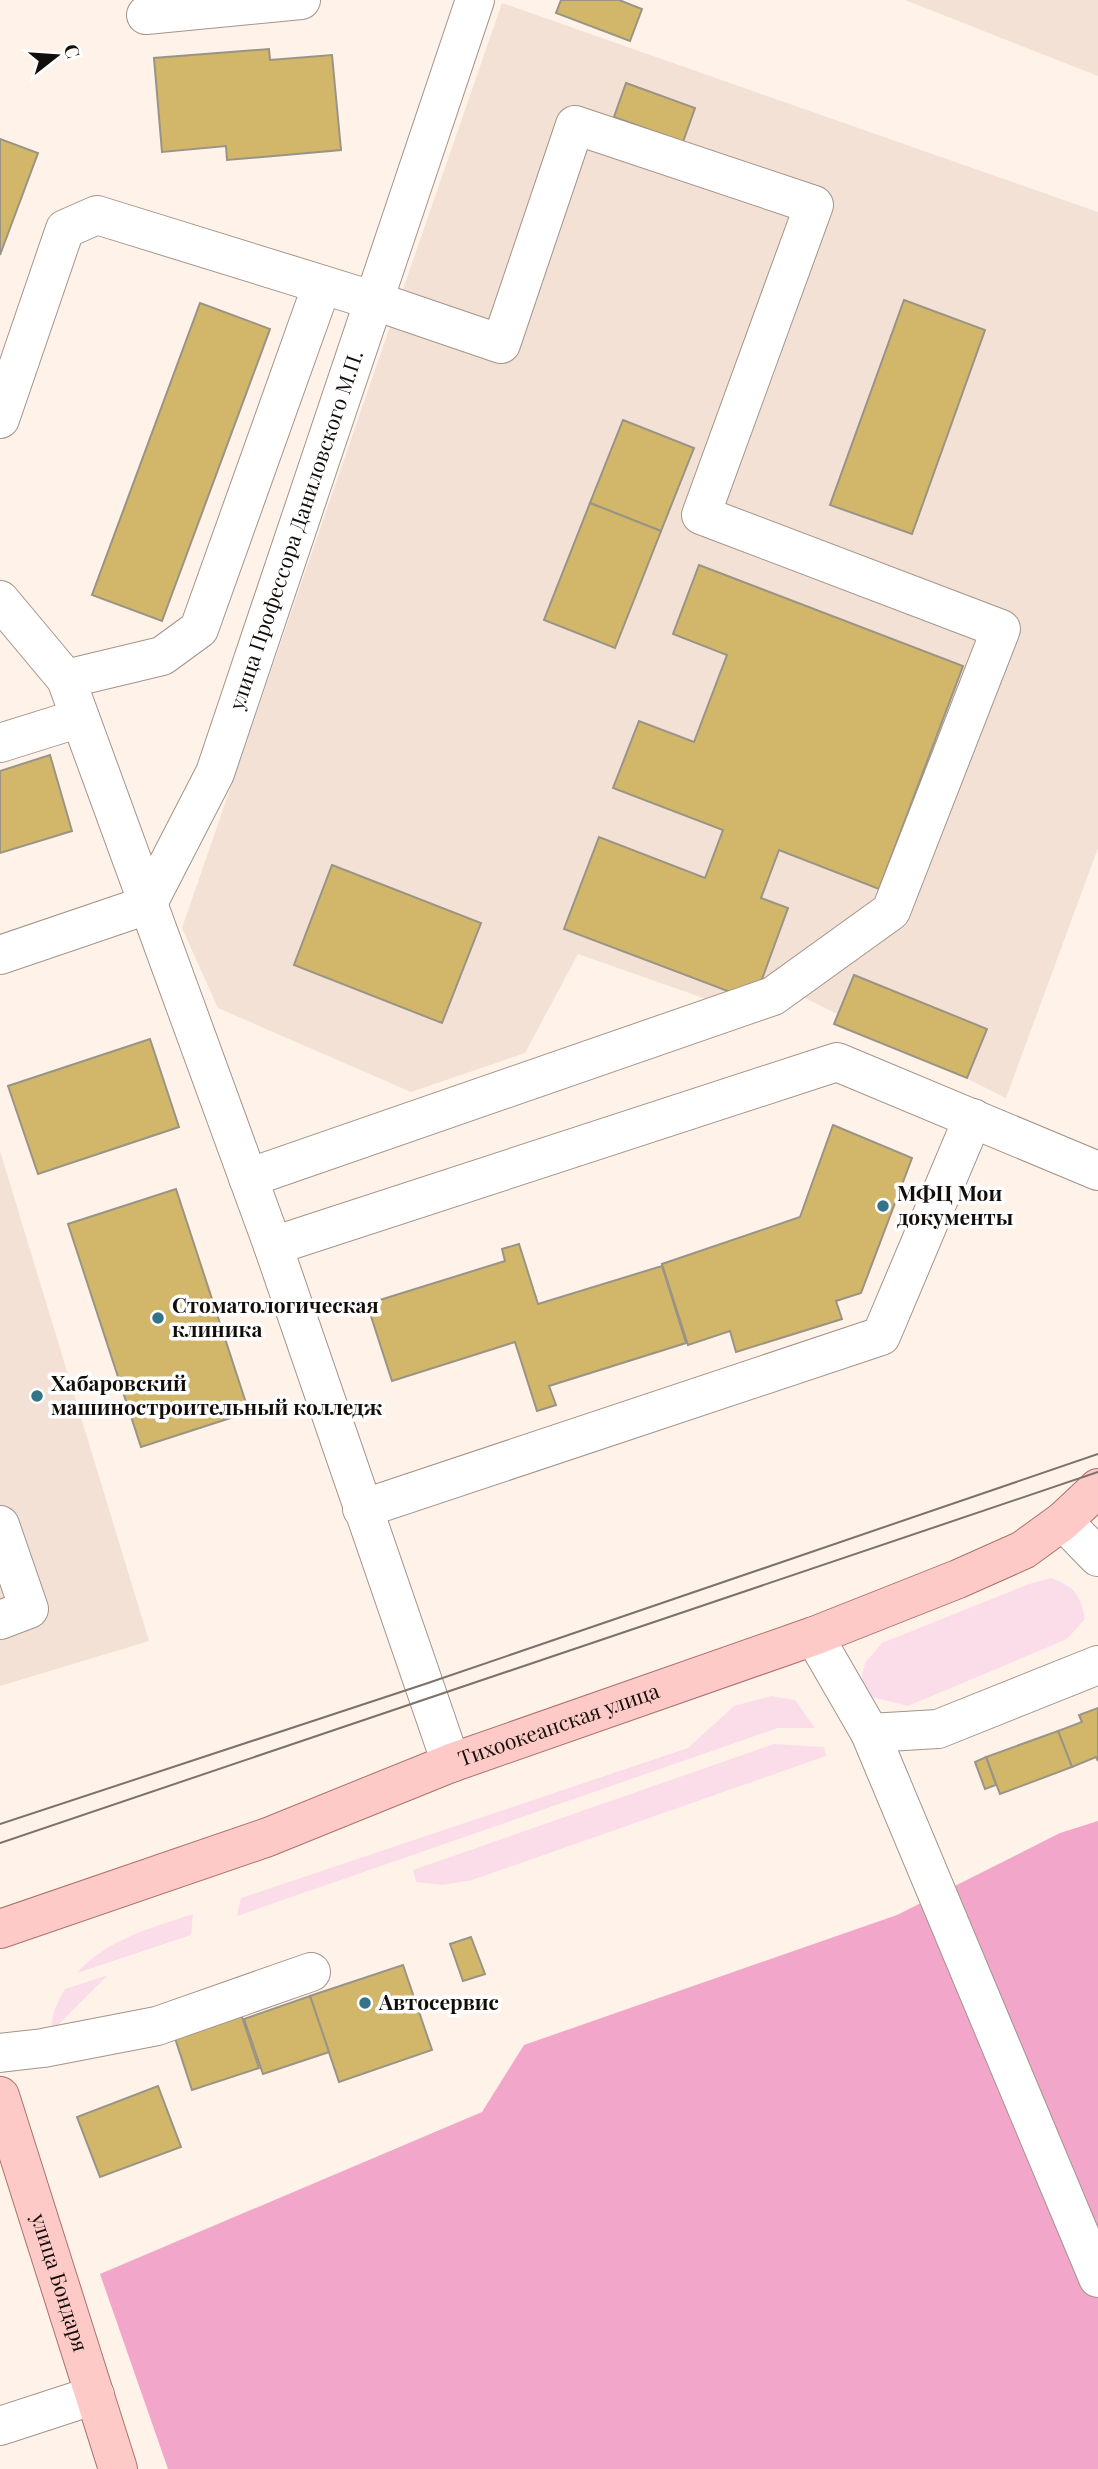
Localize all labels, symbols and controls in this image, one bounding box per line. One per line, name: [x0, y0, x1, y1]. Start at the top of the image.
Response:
north arrow: [21, 21, 91, 91]
text: С: [59, 41, 88, 61]
street label: улица Профессора Даниловского М.П.: [221, 346, 368, 714]
place label: МФЦ Мои документы: [897, 1178, 1013, 1230]
marker: МФЦ Мои документы: [875, 1198, 891, 1214]
place label: Стоматологическая клиника: [172, 1290, 379, 1342]
marker: Стоматологическая клиника: [150, 1310, 166, 1326]
place label: Хабаровский машиностроительный колледж: [51, 1368, 383, 1420]
marker: Хабаровский машиностроительный колледж: [29, 1388, 45, 1404]
street label: Тихоокеанская улица: [454, 1675, 663, 1772]
place label: Автосервис: [378, 1987, 499, 2015]
marker: Автосервис: [357, 1995, 373, 2011]
street label: улица Бондаря: [26, 2209, 96, 2355]

